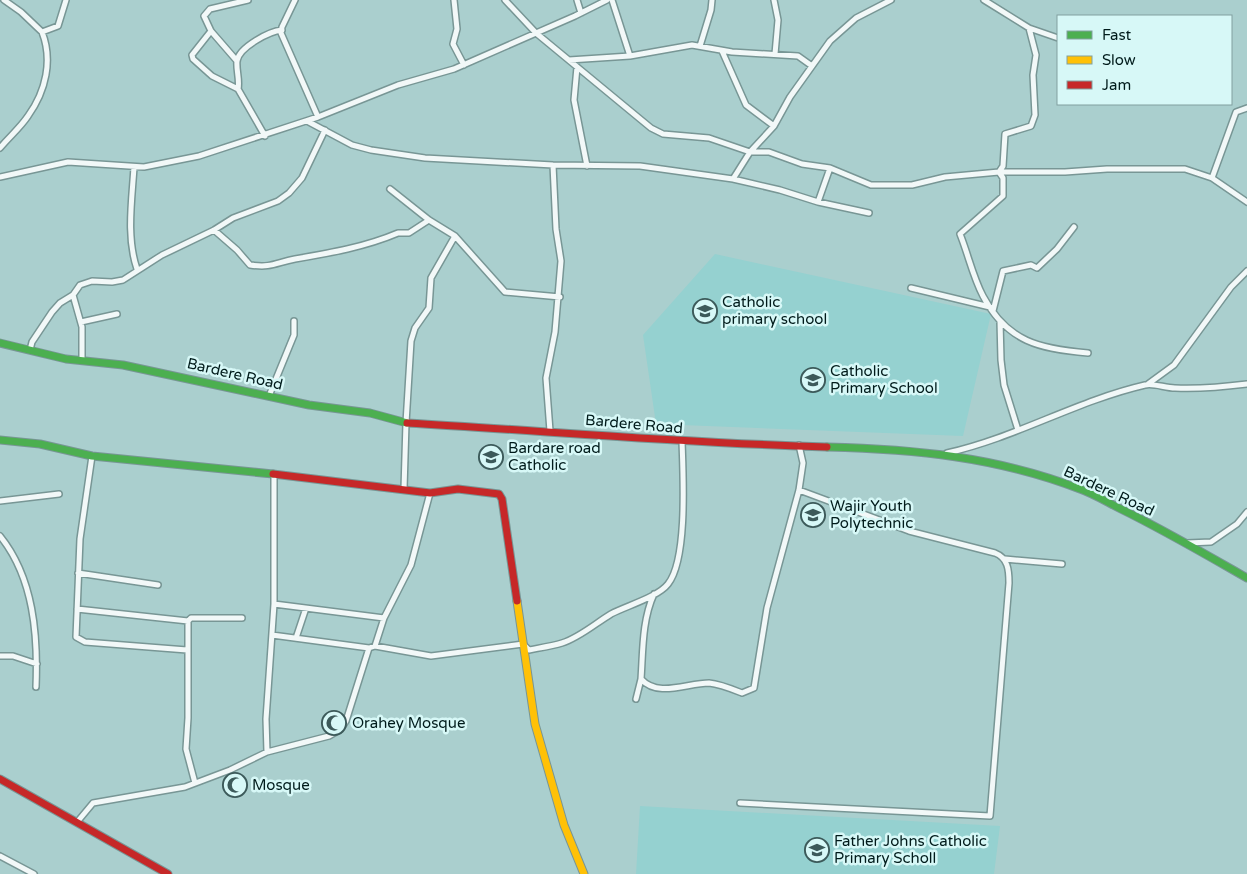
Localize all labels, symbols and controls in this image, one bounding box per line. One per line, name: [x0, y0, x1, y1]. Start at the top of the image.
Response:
legend: [1057, 15, 1232, 105]
text: Fast: [1102, 26, 1132, 44]
text: Slow: [1102, 51, 1136, 69]
text: Jam: [1102, 76, 1131, 94]
place label: Catholic primary school: [722, 293, 827, 328]
school or university icon: Catholic primary school: [692, 298, 718, 324]
street label: Bardere Road: [185, 354, 285, 394]
place label: Catholic Primary School: [830, 362, 938, 397]
school or university icon: Catholic Primary School: [800, 367, 826, 393]
street label: Bardere Road: [584, 411, 684, 437]
place label: Bardare road Catholic: [508, 439, 601, 474]
school or university icon: Bardare road Catholic: [478, 444, 504, 470]
street label: Bardere Road: [1061, 462, 1157, 520]
place label: Wajir Youth Polytechnic: [830, 497, 913, 532]
school or university icon: Wajir Youth Polytechnic: [800, 502, 826, 528]
mosque icon: Orahey Mosque: [321, 710, 347, 736]
place label: Orahey Mosque: [352, 714, 465, 732]
mosque icon: Mosque: [222, 772, 248, 798]
place label: Mosque: [252, 776, 310, 794]
place label: Father Johns Catholic Primary Scholl: [834, 832, 987, 867]
school or university icon: Father Johns Catholic Primary Scholl: [804, 837, 830, 863]

